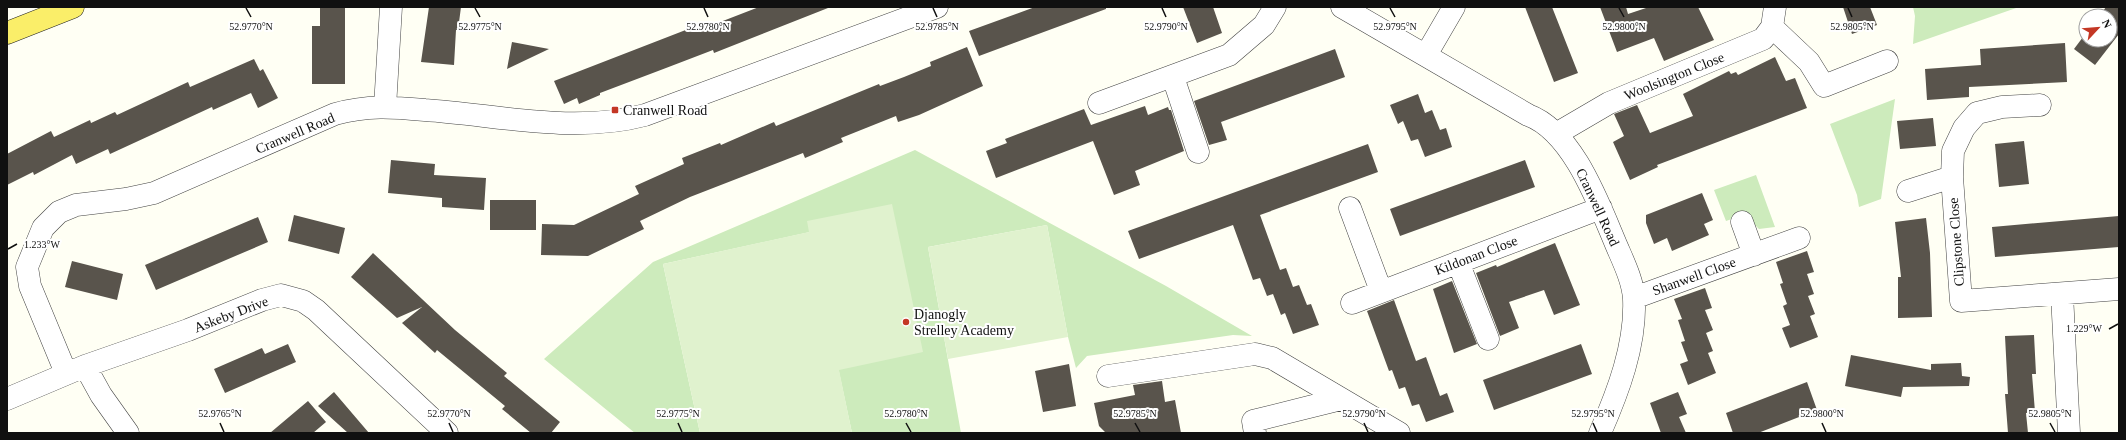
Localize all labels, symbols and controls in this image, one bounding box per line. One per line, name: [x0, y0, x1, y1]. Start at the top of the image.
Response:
north arrow: [2078, 8, 2118, 48]
text: N: [2100, 17, 2114, 30]
text: 52.9770°N: [229, 21, 273, 32]
text: 52.9775°N: [458, 21, 502, 32]
text: 52.9780°N: [686, 21, 730, 32]
text: 52.9785°N: [915, 21, 959, 32]
text: 52.9790°N: [1144, 21, 1188, 32]
text: 52.9795°N: [1373, 21, 1417, 32]
text: 52.9800°N: [1602, 21, 1646, 32]
text: 52.9805°N: [1830, 21, 1874, 32]
street label: Woolsington Close: [1622, 50, 1726, 103]
place label: Cranwell Road: [623, 103, 707, 118]
marker: Cranwell Road: [610, 105, 620, 115]
street label: Cranwell Road: [253, 110, 337, 157]
street label: Cranwell Road: [1573, 166, 1622, 249]
street label: Clipstone Close: [1946, 197, 1967, 287]
street label: Kildonan Close: [1433, 233, 1520, 278]
text: 1.233°W: [24, 239, 61, 250]
street label: Shanwell Close: [1650, 254, 1738, 298]
street label: Askeby Drive: [192, 293, 270, 335]
place label: Djanogly Strelley Academy: [914, 307, 1014, 338]
marker: Djanogly Strelley Academy: [901, 317, 911, 327]
text: 1.229°W: [2066, 323, 2103, 334]
text: 52.9765°N: [198, 408, 242, 419]
text: 52.9770°N: [427, 408, 471, 419]
text: 52.9775°N: [656, 408, 700, 419]
text: 52.9780°N: [884, 408, 928, 419]
text: 52.9785°N: [1113, 408, 1157, 419]
text: 52.9790°N: [1342, 408, 1386, 419]
text: 52.9795°N: [1571, 408, 1615, 419]
text: 52.9800°N: [1800, 408, 1844, 419]
text: 52.9805°N: [2028, 408, 2072, 419]

